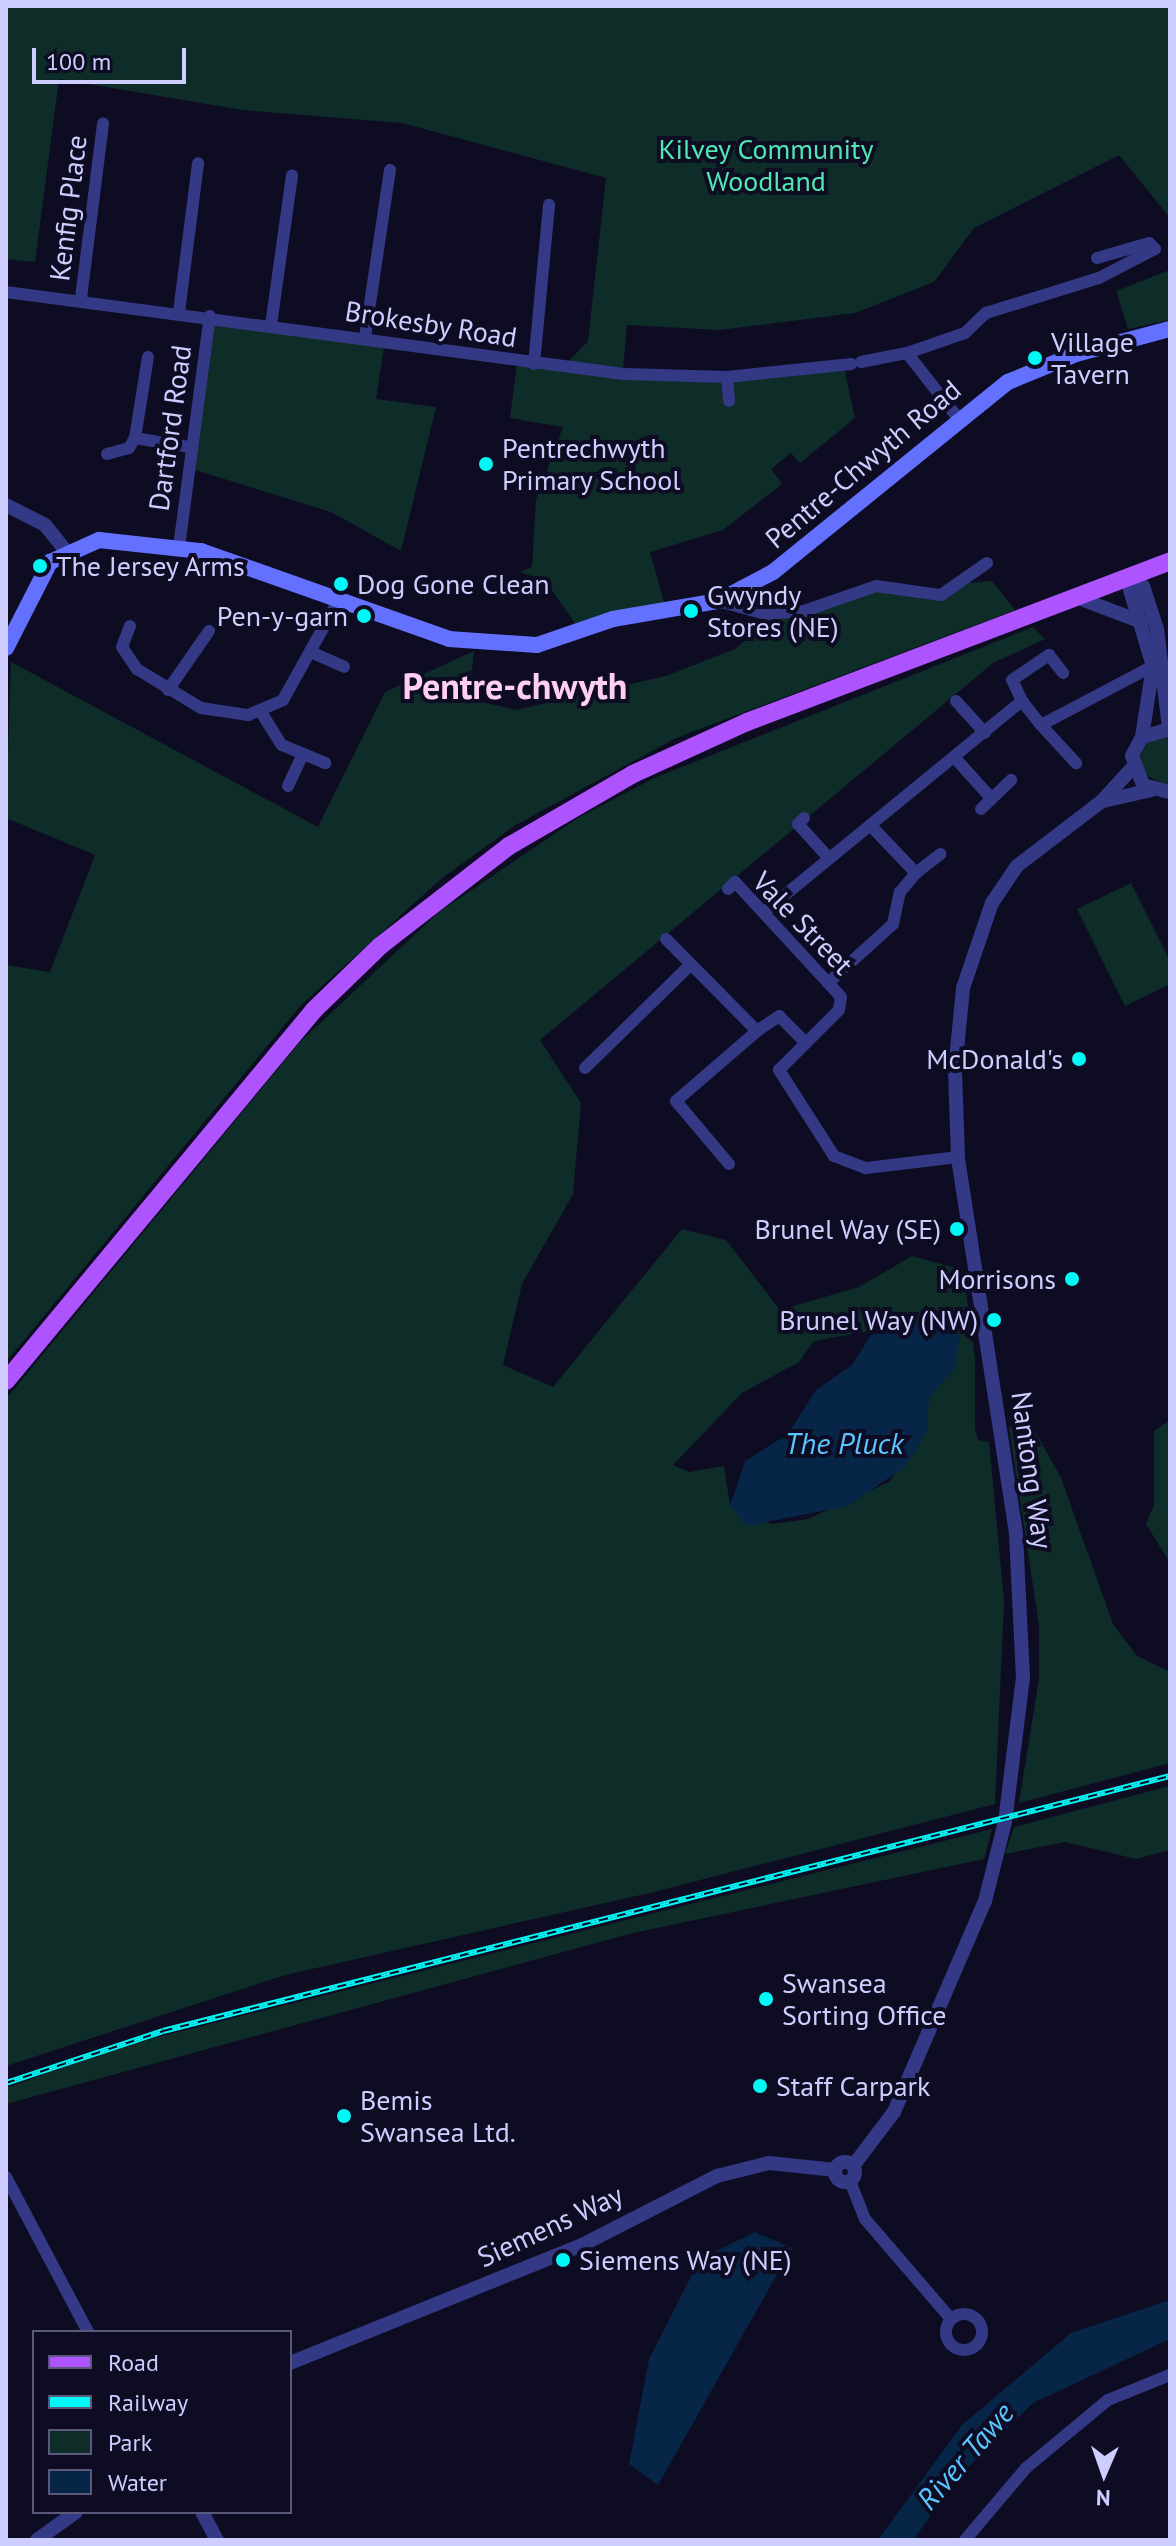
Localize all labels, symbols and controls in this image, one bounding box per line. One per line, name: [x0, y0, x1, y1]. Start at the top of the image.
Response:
scale bar: [36, 32, 190, 82]
text: 100 m: [46, 46, 111, 77]
park label: Kilvey Community Woodland: [658, 132, 874, 198]
street label: Kenfig Place: [42, 133, 94, 283]
street label: Brokesby Road: [342, 294, 520, 354]
place label: Village Tavern: [1051, 325, 1134, 391]
street label: Dartford Road: [142, 343, 198, 513]
marker: Village Tavern: [1026, 349, 1044, 367]
street label: Pentre-Chwyth Road: [759, 373, 967, 555]
place label: Pentrechwyth Primary School: [502, 431, 681, 497]
marker: Pentrechwyth Primary School: [477, 455, 495, 473]
place label: The Jersey Arms: [56, 549, 247, 583]
marker: The Jersey Arms: [31, 557, 49, 575]
place label: Dog Gone Clean: [357, 567, 550, 601]
marker: Dog Gone Clean: [332, 575, 350, 593]
place label: Gwyndy Stores (NE): [707, 578, 839, 644]
place label: Pen-y-garn: [217, 599, 348, 633]
marker: Gwyndy Stores (NE): [682, 602, 700, 620]
marker: Pen-y-garn: [355, 607, 373, 625]
district label: Pentre-chwyth: [403, 664, 627, 708]
street label: Vale Street: [746, 865, 860, 981]
place label: McDonald's: [926, 1042, 1063, 1076]
marker: McDonald's: [1070, 1050, 1088, 1068]
place label: Brunel Way (SE): [753, 1212, 941, 1246]
marker: Brunel Way (SE): [948, 1220, 966, 1238]
place label: Morrisons: [938, 1262, 1056, 1296]
marker: Morrisons: [1063, 1270, 1081, 1288]
place label: Brunel Way (NW): [778, 1303, 978, 1337]
marker: Brunel Way (NW): [985, 1311, 1003, 1329]
street label: Nantong Way: [1004, 1389, 1060, 1551]
water label: The Pluck: [784, 1425, 904, 1461]
place label: Swansea Sorting Office: [782, 1966, 946, 2032]
marker: Swansea Sorting Office: [757, 1990, 775, 2008]
place label: Staff Carpark: [776, 2069, 930, 2103]
marker: Staff Carpark: [751, 2077, 769, 2095]
place label: Bemis Swansea Ltd.: [360, 2083, 516, 2149]
marker: Bemis Swansea Ltd.: [335, 2107, 353, 2125]
street label: Siemens Way: [472, 2178, 628, 2274]
place label: Siemens Way (NE): [579, 2243, 793, 2277]
marker: Siemens Way (NE): [554, 2251, 572, 2269]
legend: [32, 2330, 292, 2514]
text: Road: [108, 2347, 159, 2378]
text: Railway: [108, 2387, 188, 2418]
water label: River Tawe: [909, 2395, 1021, 2517]
text: Park: [108, 2427, 152, 2458]
north arrow: [1064, 2434, 1144, 2514]
text: Water: [108, 2467, 167, 2498]
text: N: [1095, 2484, 1111, 2512]

